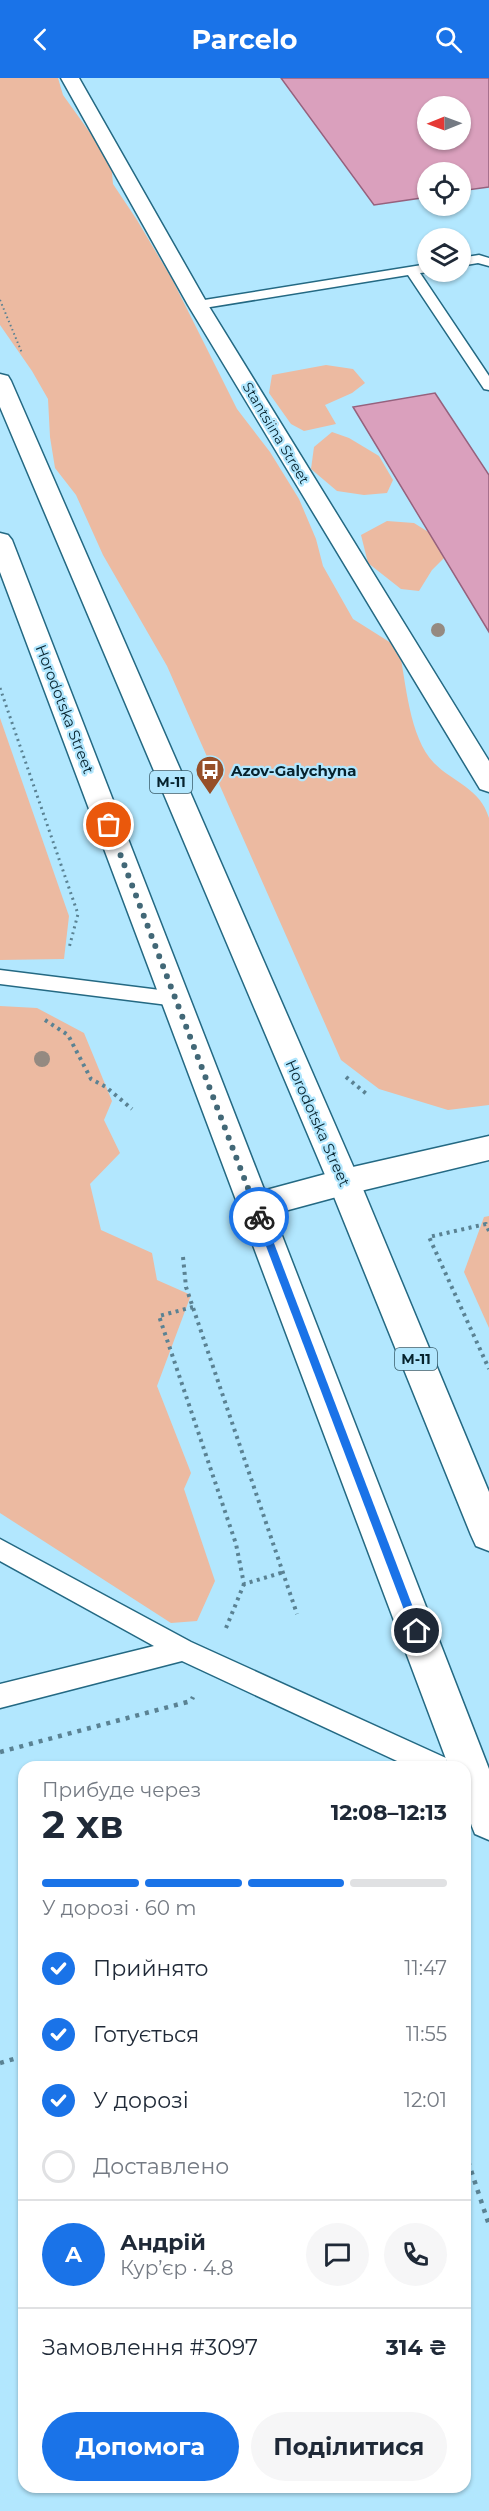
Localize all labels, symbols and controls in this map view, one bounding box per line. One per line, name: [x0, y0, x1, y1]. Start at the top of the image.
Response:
icon: back: [24, 23, 57, 56]
text: Parcelo: [191, 23, 298, 56]
icon: search: [432, 23, 465, 56]
north arrow: [417, 96, 471, 150]
map controls: [417, 96, 471, 282]
button: locate: [417, 162, 471, 216]
button: layers: [417, 228, 471, 282]
street label: Stantsiina Street: [239, 379, 314, 487]
street label: Horodotska Street: [32, 642, 98, 776]
bus stop icon: Azov-Galychyna: [194, 754, 226, 796]
place label: Azov-Galychyna: [230, 761, 356, 780]
road number: М-11: [150, 771, 192, 793]
pin: [83, 799, 134, 850]
icon: bag: [92, 808, 125, 841]
street label: Horodotska Street: [282, 1057, 354, 1189]
courier: [229, 1187, 289, 1247]
icon: bike: [243, 1201, 276, 1234]
road number: М-11: [395, 1348, 437, 1370]
pin: [391, 1605, 442, 1656]
icon: home: [400, 1614, 433, 1647]
text: Прибуде через: [42, 1778, 201, 1802]
text: 12:08–12:13: [331, 1799, 447, 1826]
text: 2 хв: [42, 1800, 123, 1848]
text: У дорозі · 60 m: [42, 1896, 197, 1920]
icon: check: [42, 1952, 75, 1985]
text: Прийнято: [93, 1955, 209, 1982]
text: 11:47: [404, 1956, 447, 1980]
icon: check: [42, 2018, 75, 2051]
text: Готується: [93, 2021, 199, 2048]
text: 11:55: [406, 2022, 447, 2046]
icon: check: [42, 2084, 75, 2117]
text: У дорозі: [93, 2087, 189, 2114]
text: 12:01: [404, 2088, 447, 2112]
text: Доставлено: [93, 2153, 229, 2180]
button: chat: [306, 2223, 369, 2286]
button: phone: [384, 2223, 447, 2286]
text: Андрій: [120, 2229, 206, 2256]
text: А: [65, 2241, 82, 2268]
text: Кур’єр · 4.8: [120, 2256, 234, 2280]
text: Замовлення #3097: [42, 2334, 258, 2361]
text: 314 ₴: [386, 2334, 447, 2361]
button: Допомога: [42, 2412, 239, 2481]
button: Поділитися: [251, 2412, 447, 2481]

